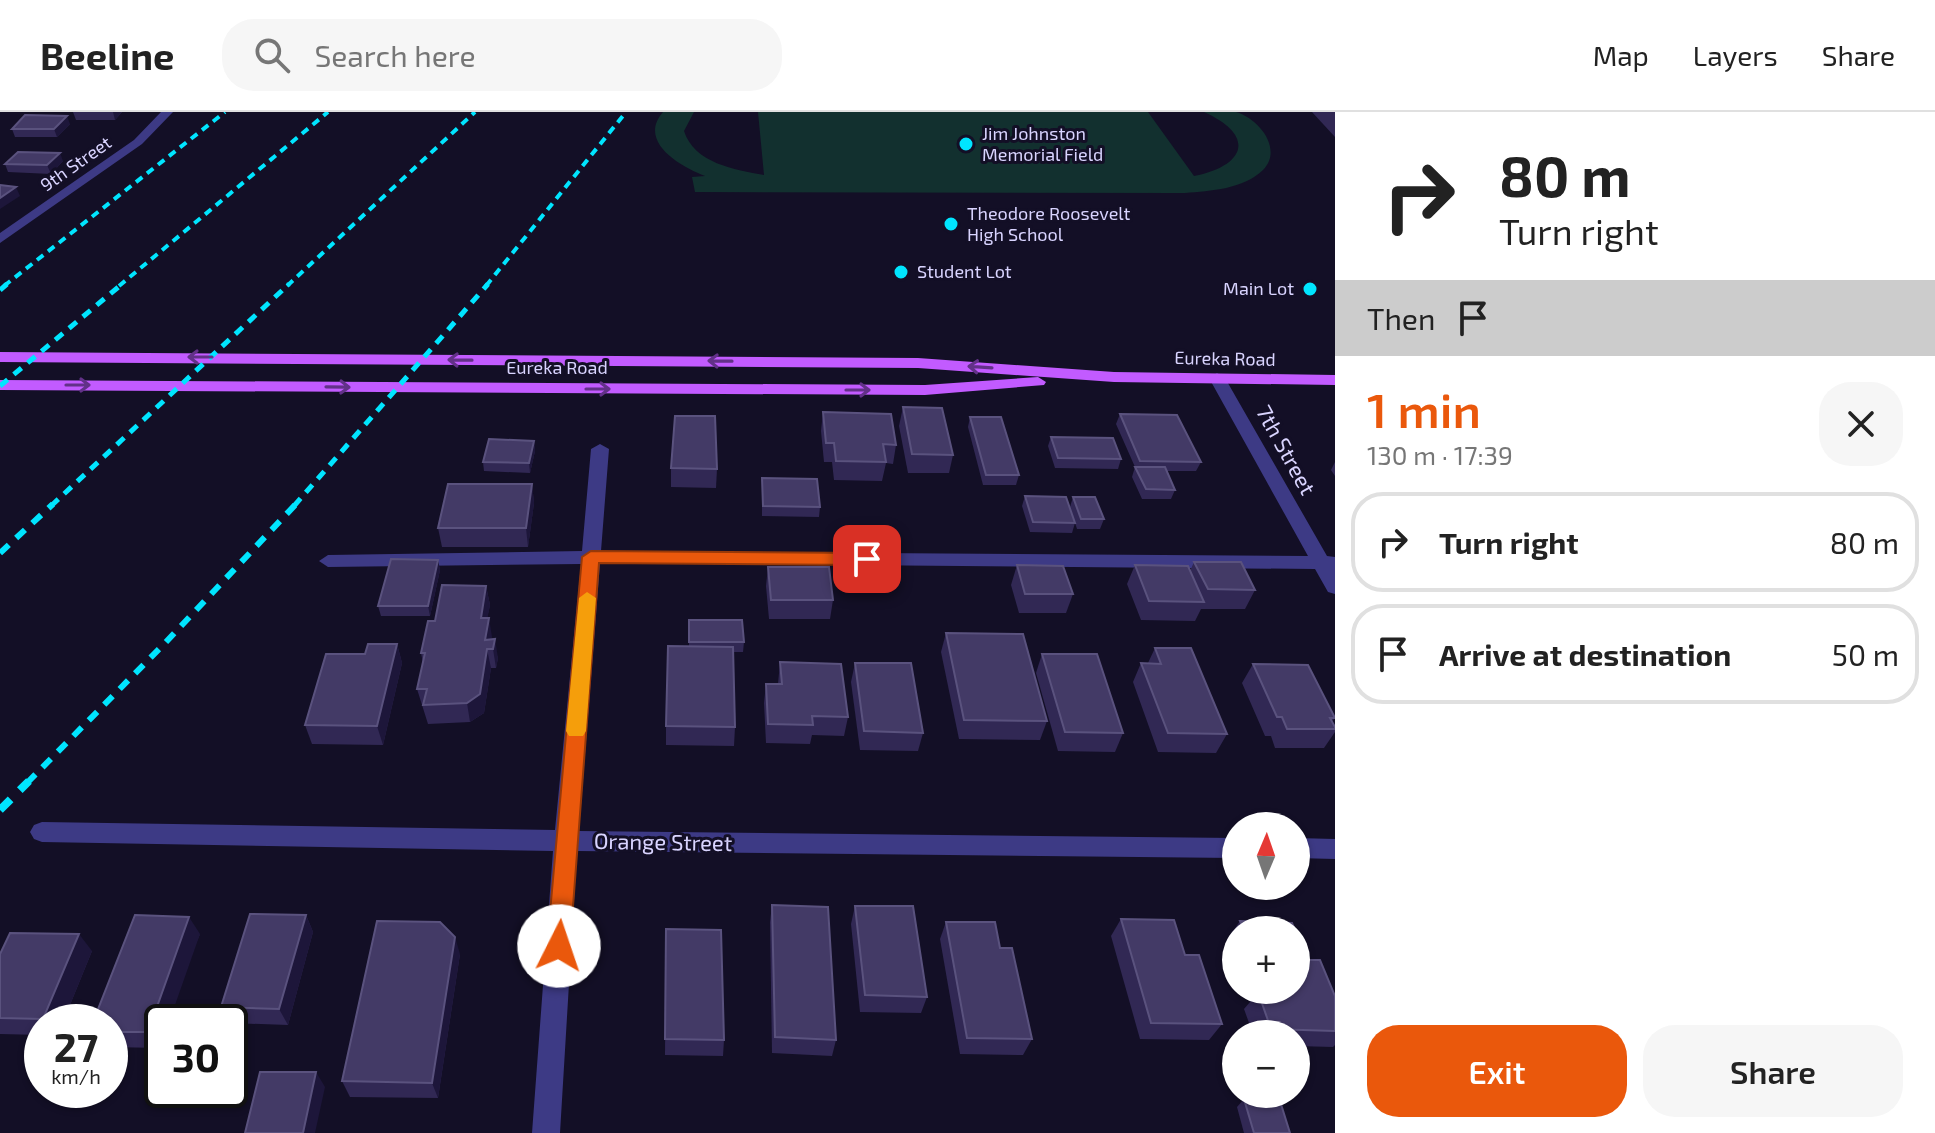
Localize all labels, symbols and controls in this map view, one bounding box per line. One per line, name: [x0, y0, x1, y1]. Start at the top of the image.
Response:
search box: [222, 19, 782, 91]
text: Beeline: [40, 32, 174, 78]
icon: search: [250, 33, 294, 77]
text: Search here: [314, 37, 476, 73]
text: Map: [1593, 38, 1649, 72]
text: Layers: [1693, 38, 1778, 72]
text: Share: [1822, 38, 1895, 72]
place label: Jim Johnston Memorial Field: [982, 122, 1103, 165]
street label: 9th Street: [36, 131, 115, 196]
marker: Jim Johnston Memorial Field: [957, 135, 975, 153]
text: 80 m: [1499, 141, 1631, 208]
icon: right: [1367, 144, 1471, 248]
place label: Theodore Roosevelt High School: [967, 202, 1131, 245]
text: Turn right: [1499, 209, 1659, 252]
marker: Theodore Roosevelt High School: [942, 215, 960, 233]
place label: Student Lot: [917, 260, 1012, 282]
marker: Student Lot: [892, 263, 910, 281]
place label: Main Lot: [1223, 277, 1294, 299]
marker: Main Lot: [1301, 280, 1319, 298]
icon: arrive: [1451, 296, 1495, 340]
text: Then: [1367, 300, 1435, 336]
street label: Eureka Road: [1174, 346, 1276, 370]
one-way arrow: [187, 350, 214, 365]
one-way arrow: [447, 352, 474, 368]
one-way arrow: [707, 354, 734, 369]
street label: Eureka Road: [506, 356, 608, 378]
one-way arrow: [967, 360, 994, 375]
one-way arrow: [64, 377, 91, 393]
one-way arrow: [324, 379, 351, 395]
text: 1 min: [1367, 380, 1481, 438]
one-way arrow: [584, 381, 611, 396]
one-way arrow: [844, 382, 871, 398]
button: close: [1819, 382, 1903, 466]
street label: 7th Street: [1252, 400, 1322, 499]
text: 130 m · 17:39: [1367, 439, 1513, 470]
icon: right: [1371, 520, 1415, 564]
text: Turn right: [1439, 524, 1579, 560]
text: 80 m: [1830, 524, 1899, 560]
pin: [833, 525, 901, 593]
icon: arrive: [845, 537, 889, 581]
icon: arrive: [1371, 632, 1415, 676]
text: Arrive at destination: [1439, 636, 1731, 672]
text: 50 m: [1832, 636, 1899, 672]
north arrow: [1222, 812, 1310, 900]
map controls: [1222, 812, 1310, 1108]
street label: Orange Street: [594, 827, 732, 855]
position arrow: [517, 904, 601, 988]
button: +: [1222, 916, 1310, 1004]
speed limit sign: 30: [144, 1004, 248, 1108]
button: −: [1222, 1020, 1310, 1108]
text: 27: [54, 1022, 98, 1070]
button: Exit: [1367, 1025, 1627, 1117]
button: Share: [1643, 1025, 1903, 1117]
text: km/h: [51, 1064, 101, 1088]

